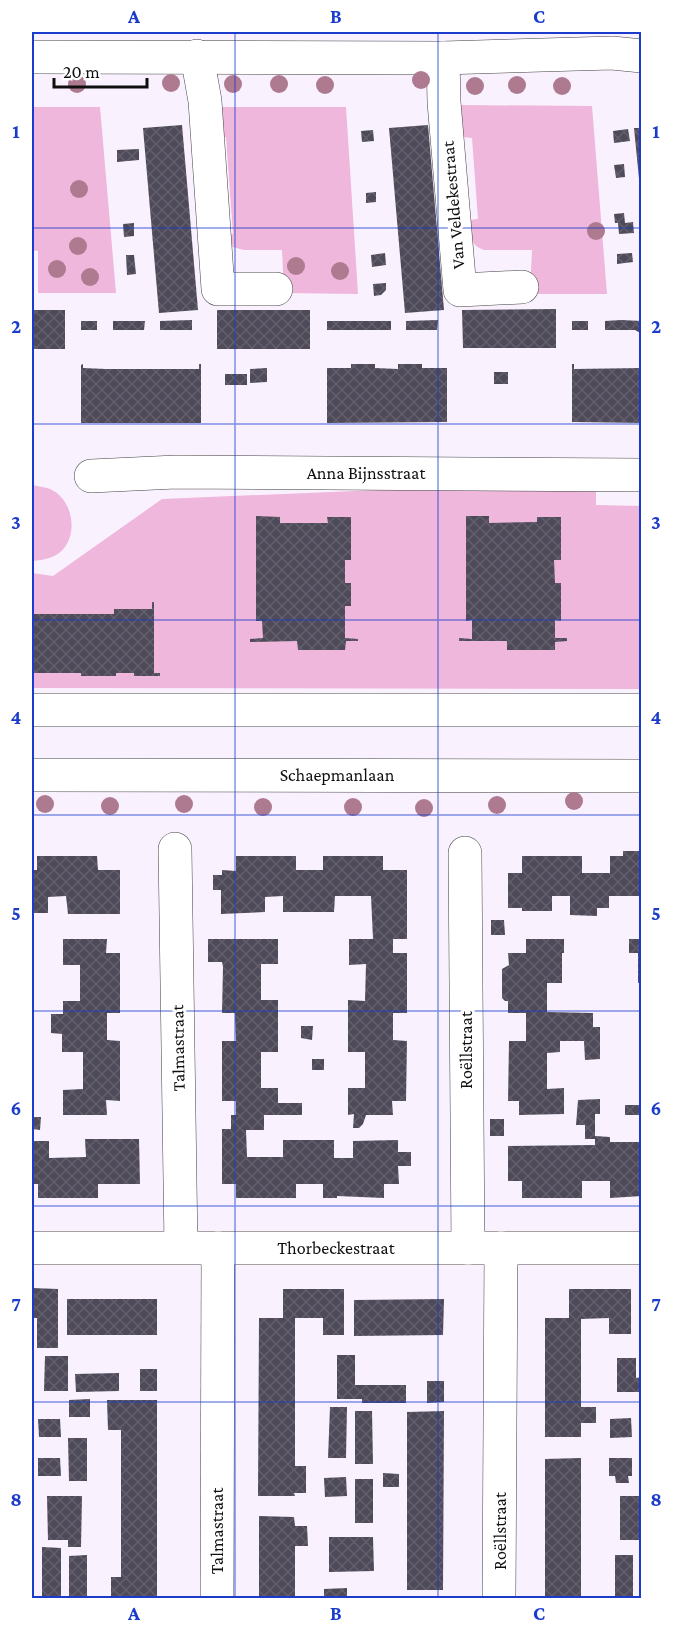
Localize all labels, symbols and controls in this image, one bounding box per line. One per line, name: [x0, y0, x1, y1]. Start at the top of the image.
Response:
text: A: [127, 5, 141, 27]
text: B: [330, 5, 342, 27]
text: C: [533, 5, 545, 27]
scale bar: [54, 51, 147, 89]
text: 20 m: [63, 62, 100, 82]
text: 1: [12, 120, 20, 142]
text: 1: [652, 120, 660, 142]
street label: Van Veldekestraat: [437, 139, 469, 270]
text: 2: [11, 315, 21, 337]
text: 2: [651, 315, 661, 337]
street label: Anna Bijnsstraat: [307, 463, 426, 484]
text: 3: [11, 511, 21, 533]
text: 3: [651, 511, 661, 533]
text: 4: [11, 706, 22, 728]
text: 4: [651, 706, 662, 728]
street label: Schaepmanlaan: [280, 765, 395, 785]
text: 5: [11, 902, 21, 924]
text: 5: [651, 902, 661, 924]
street label: Talmastraat: [167, 1003, 189, 1092]
street label: Roëllstraat: [456, 1010, 476, 1089]
text: 6: [11, 1097, 21, 1119]
text: 6: [651, 1097, 661, 1119]
street label: Thorbeckestraat: [277, 1238, 396, 1258]
text: 7: [11, 1293, 21, 1315]
text: 7: [651, 1293, 661, 1315]
street label: Talmastraat: [207, 1487, 227, 1574]
text: 8: [10, 1488, 22, 1510]
text: 8: [650, 1488, 662, 1510]
street label: Roëllstraat: [490, 1491, 510, 1570]
text: A: [127, 1602, 141, 1624]
text: B: [330, 1602, 342, 1624]
text: C: [533, 1602, 545, 1624]

